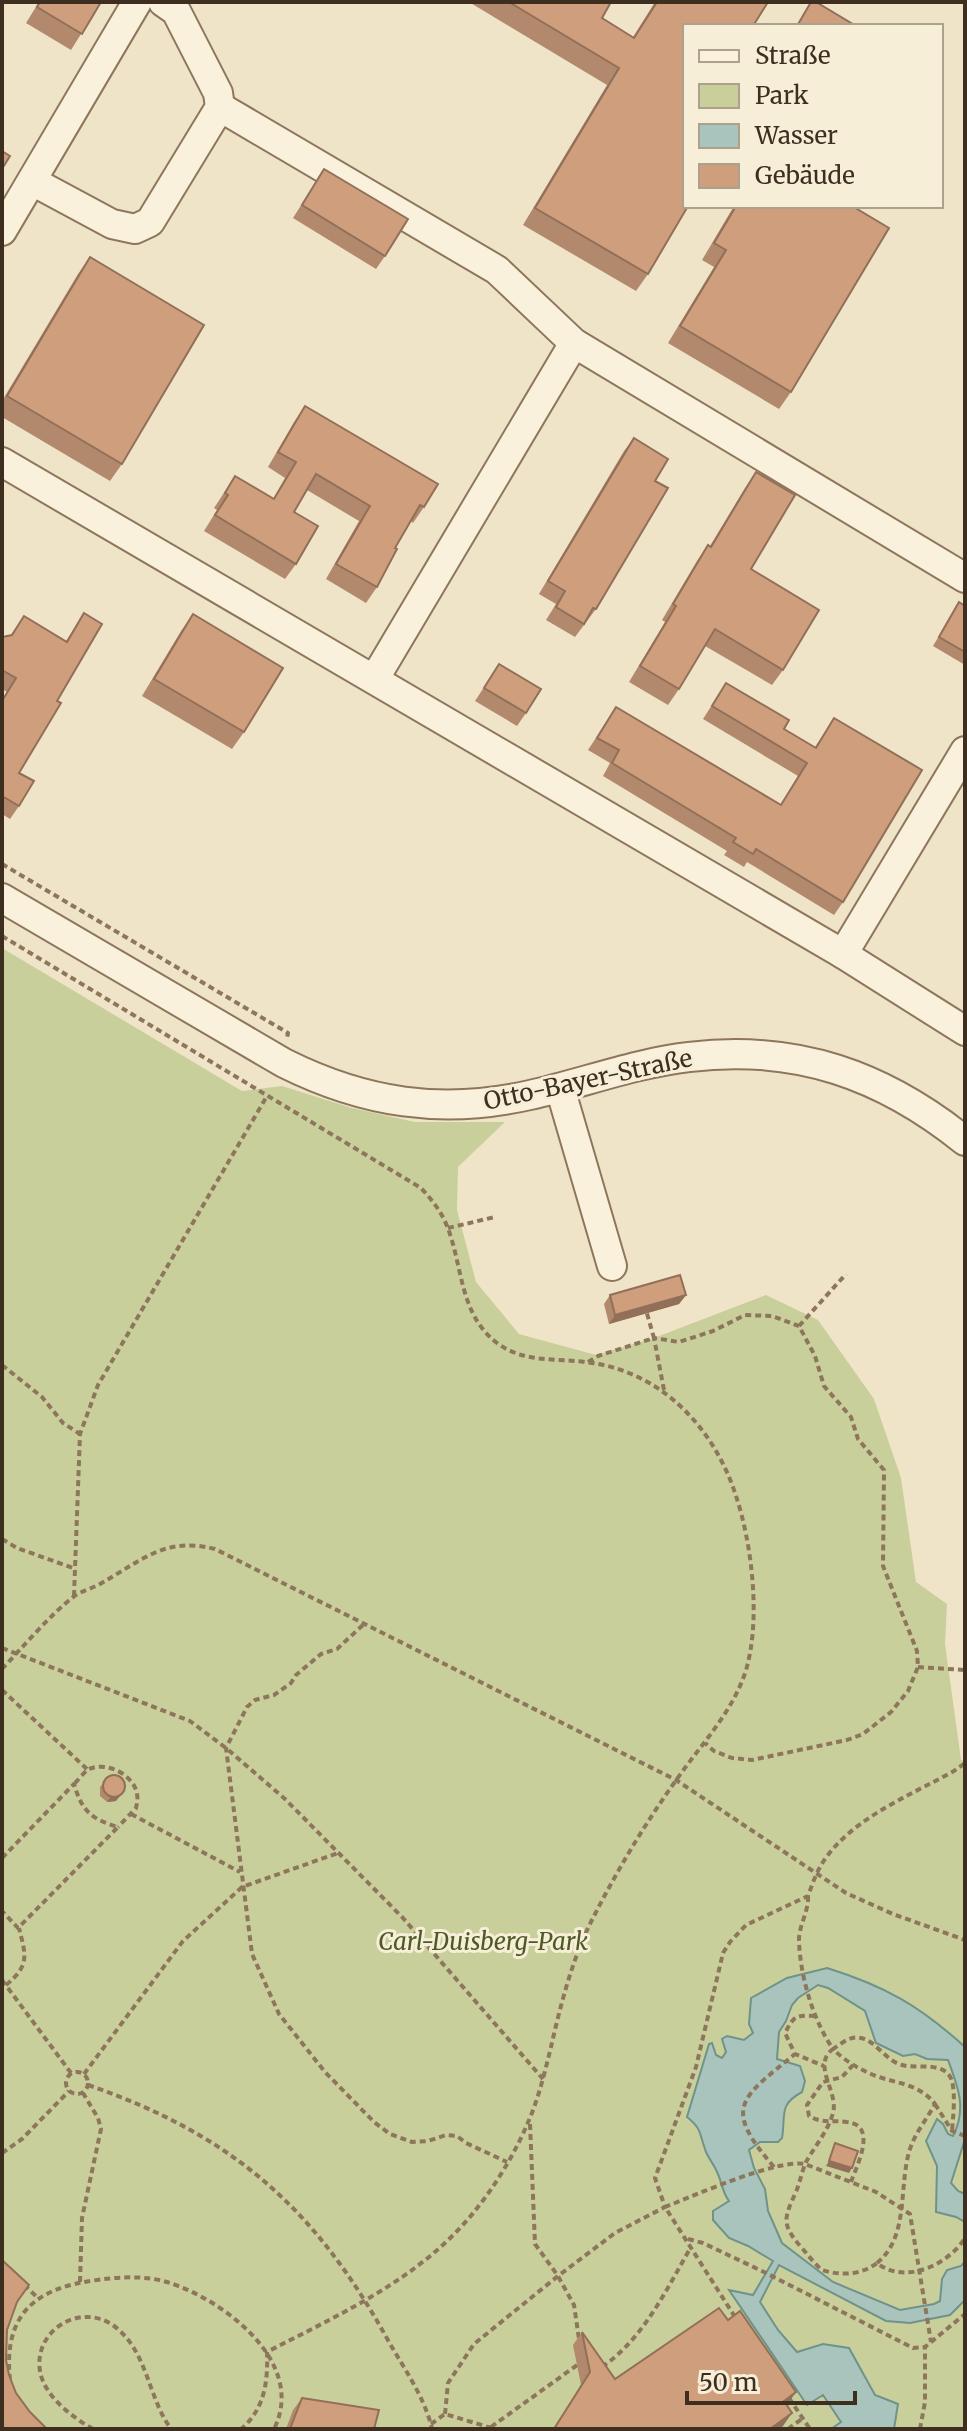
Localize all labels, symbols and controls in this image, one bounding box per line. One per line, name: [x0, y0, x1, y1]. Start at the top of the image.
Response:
legend: [683, 24, 943, 208]
text: Straße: [755, 40, 830, 71]
text: Park: [755, 80, 809, 111]
text: Wasser: [754, 120, 838, 151]
text: Gebäude: [755, 160, 855, 191]
street label: Otto-Bayer-Straße: [481, 1042, 695, 1117]
park label: Carl-Duisberg-Park: [378, 1926, 588, 1957]
scale bar: [687, 2355, 855, 2405]
text: 50 m: [699, 2367, 758, 2398]

